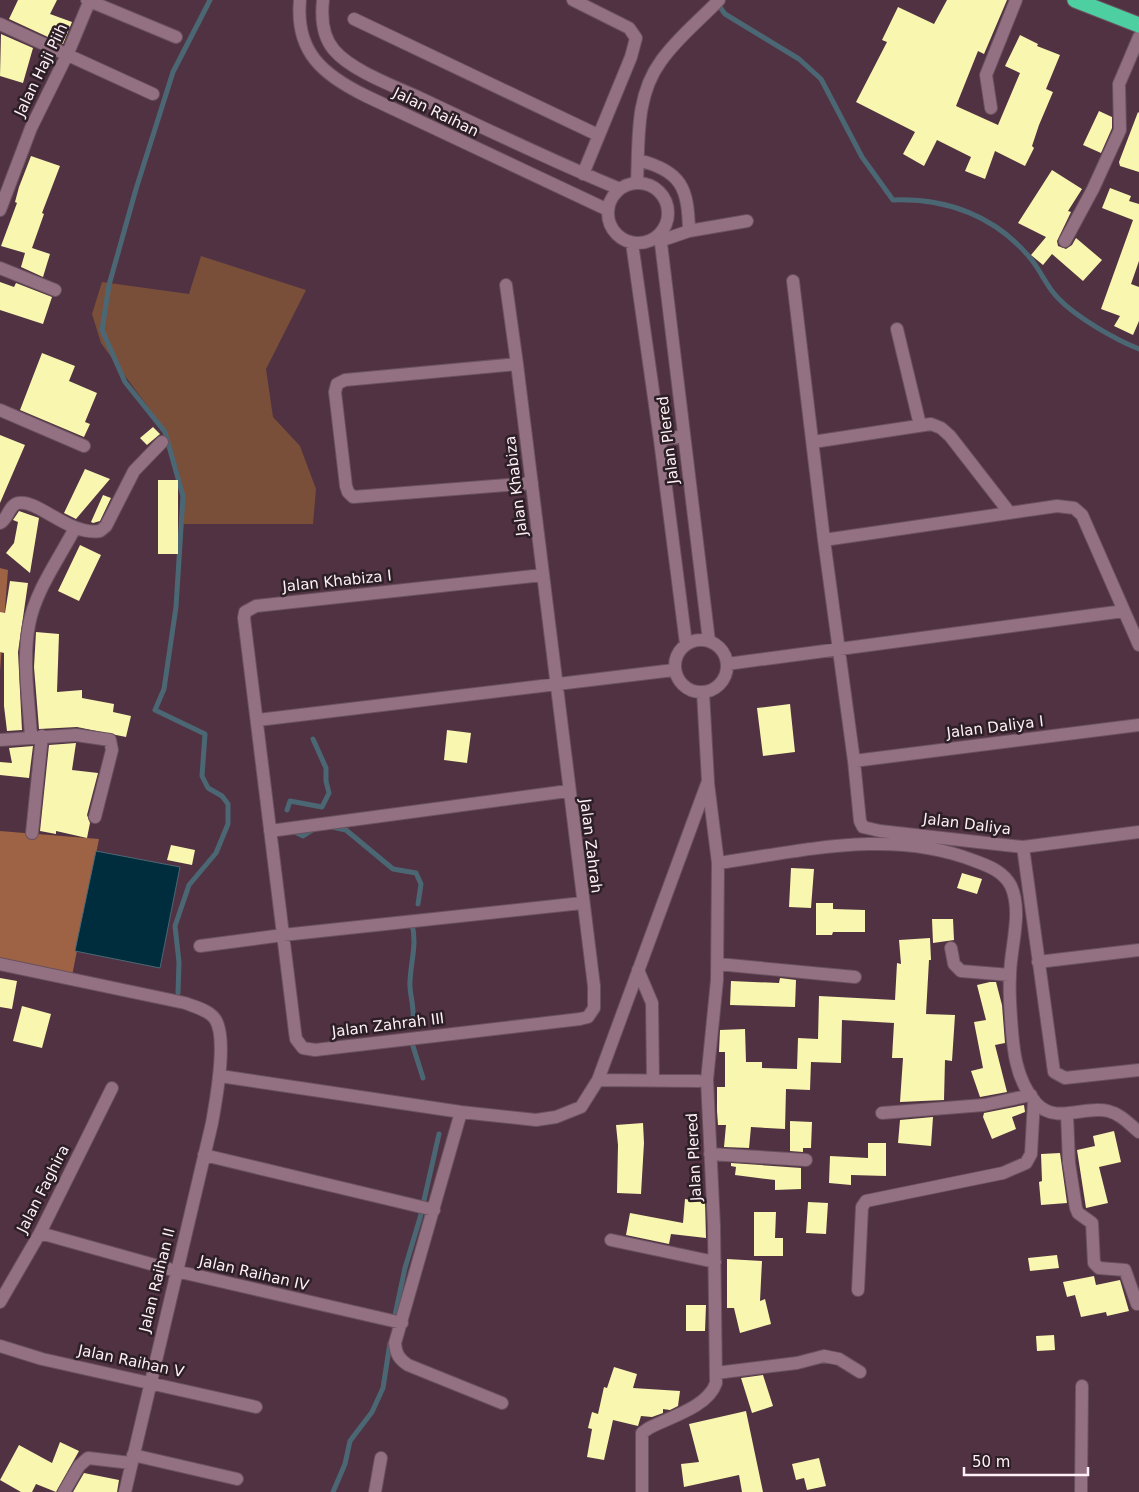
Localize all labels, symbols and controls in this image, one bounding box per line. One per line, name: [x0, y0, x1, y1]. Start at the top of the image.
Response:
street label: Jalan Haji Piih: [10, 20, 71, 120]
street label: Jalan Raihan: [389, 83, 482, 140]
street label: Jalan Plered: [654, 395, 682, 486]
street label: Jalan Khabiza: [501, 435, 531, 538]
street label: Jalan Khabiza I: [280, 566, 393, 596]
street label: Jalan Daliya I: [944, 712, 1045, 742]
street label: Jalan Zahrah: [576, 797, 606, 894]
street label: Jalan Daliya: [921, 810, 1012, 838]
street label: Jalan Zahrah III: [330, 1009, 445, 1041]
street label: Jalan Plered: [683, 1112, 705, 1203]
street label: Jalan Faghira: [13, 1142, 73, 1237]
street label: Jalan Raihan II: [135, 1226, 179, 1335]
street label: Jalan Raihan IV: [196, 1251, 311, 1295]
street label: Jalan Raihan V: [75, 1341, 186, 1381]
scale bar: [964, 1444, 1088, 1476]
text: 50 m: [972, 1453, 1010, 1471]

